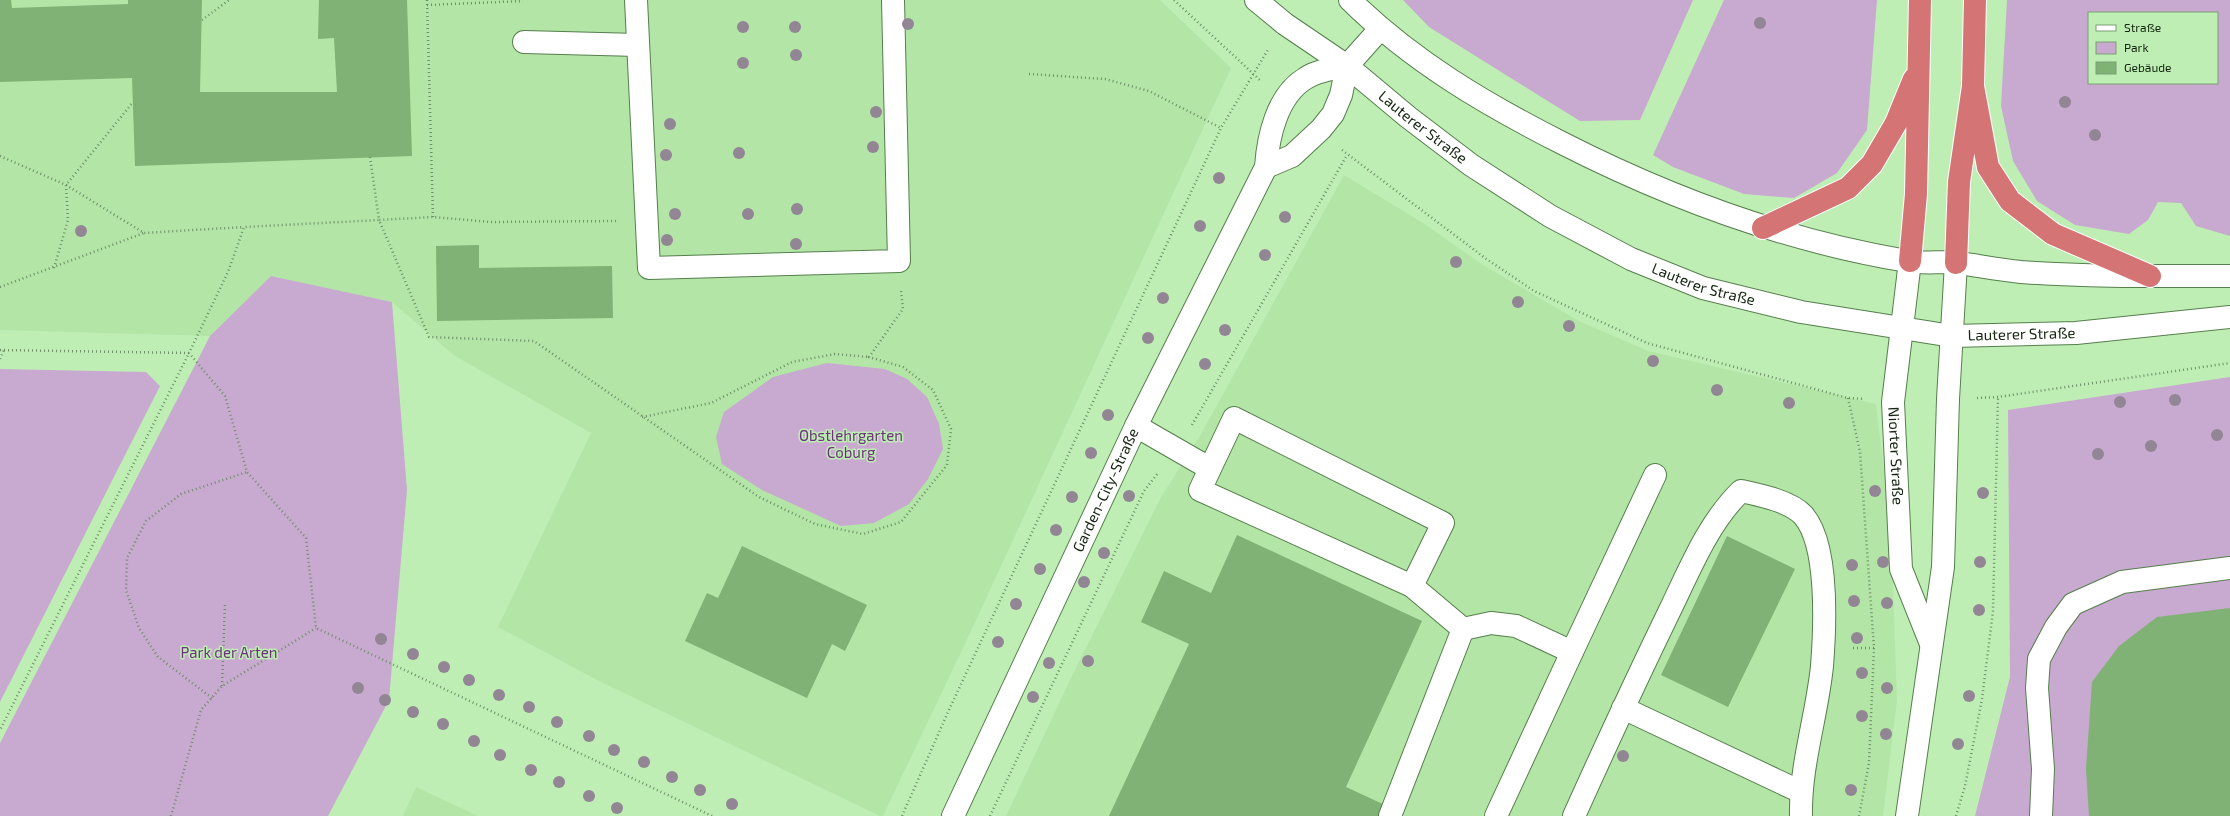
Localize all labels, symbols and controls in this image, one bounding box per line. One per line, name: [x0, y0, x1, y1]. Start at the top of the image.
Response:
legend: [2088, 12, 2218, 84]
text: Straße: [2124, 20, 2161, 34]
text: Park: [2124, 40, 2149, 54]
text: Gebäude: [2124, 60, 2172, 74]
street label: Lauterer Straße: [1375, 86, 1471, 167]
street label: Lauterer Straße: [1649, 258, 1757, 308]
street label: Lauterer Straße: [1967, 323, 2076, 344]
street label: Niorter Straße: [1885, 406, 1908, 505]
street label: Garden-City-Straße: [1068, 425, 1142, 554]
park label: Obstlehrgarten Coburg: [799, 426, 903, 461]
park label: Park der Arten: [180, 643, 278, 661]

